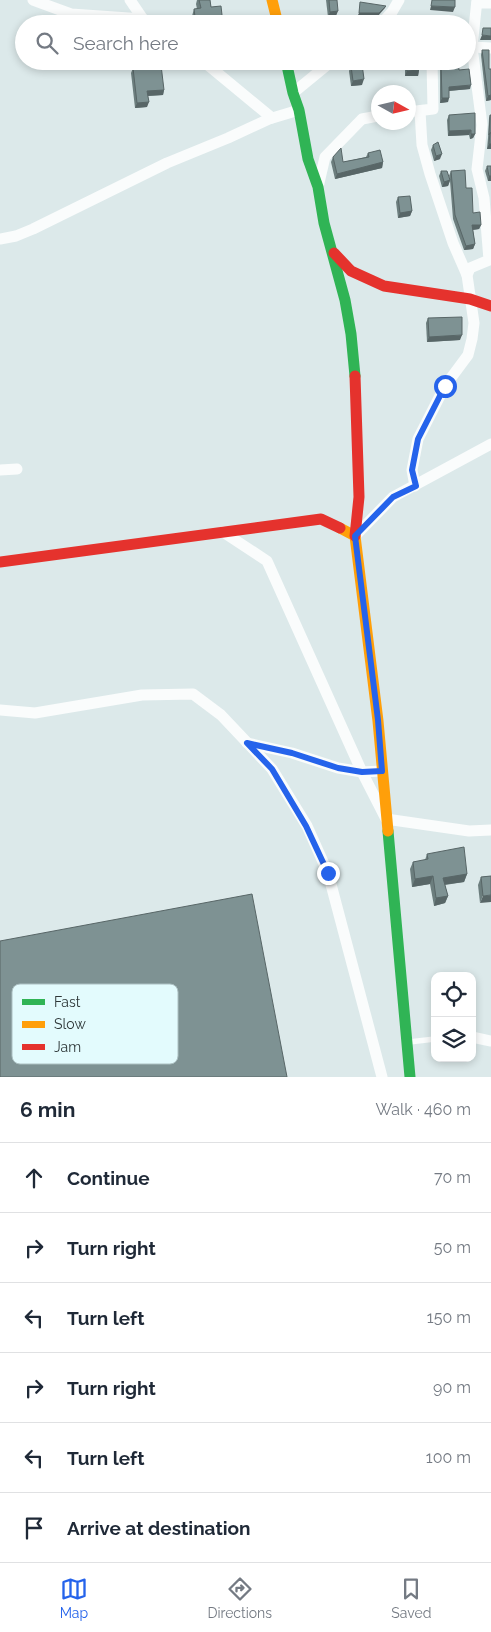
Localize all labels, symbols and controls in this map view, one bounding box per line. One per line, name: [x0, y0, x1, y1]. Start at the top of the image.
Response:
search box: [15, 15, 476, 70]
icon: search: [33, 29, 61, 57]
text: Search here: [73, 32, 179, 54]
north arrow: [371, 85, 416, 130]
route start: [434, 375, 457, 398]
route end: [317, 862, 340, 885]
map controls: [431, 972, 476, 1062]
button: locate: [431, 972, 476, 1017]
legend: [12, 984, 178, 1064]
text: Fast: [54, 994, 81, 1010]
text: Slow: [54, 1016, 86, 1032]
button: layers: [431, 1017, 476, 1062]
text: Jam: [54, 1039, 81, 1055]
text: 6 min: [20, 1097, 75, 1122]
text: Walk · 460 m: [375, 1100, 471, 1119]
icon: ahead: [20, 1164, 48, 1192]
text: Continue: [67, 1167, 150, 1189]
text: 70 m: [434, 1168, 471, 1187]
icon: right: [20, 1234, 48, 1262]
text: Turn right: [67, 1237, 156, 1259]
text: 50 m: [434, 1238, 471, 1257]
icon: left: [20, 1304, 48, 1332]
text: Turn left: [67, 1307, 144, 1329]
text: 150 m: [427, 1308, 471, 1327]
icon: right: [20, 1374, 48, 1402]
text: Turn right: [67, 1377, 156, 1399]
text: 90 m: [433, 1378, 471, 1397]
icon: left: [20, 1444, 48, 1472]
text: Turn left: [67, 1447, 144, 1469]
text: 100 m: [426, 1448, 471, 1467]
icon: arrive: [20, 1514, 48, 1542]
text: Arrive at destination: [67, 1517, 251, 1539]
tab: Map: [60, 1575, 88, 1621]
tab: Directions: [207, 1575, 272, 1621]
tab: Saved: [391, 1575, 431, 1621]

